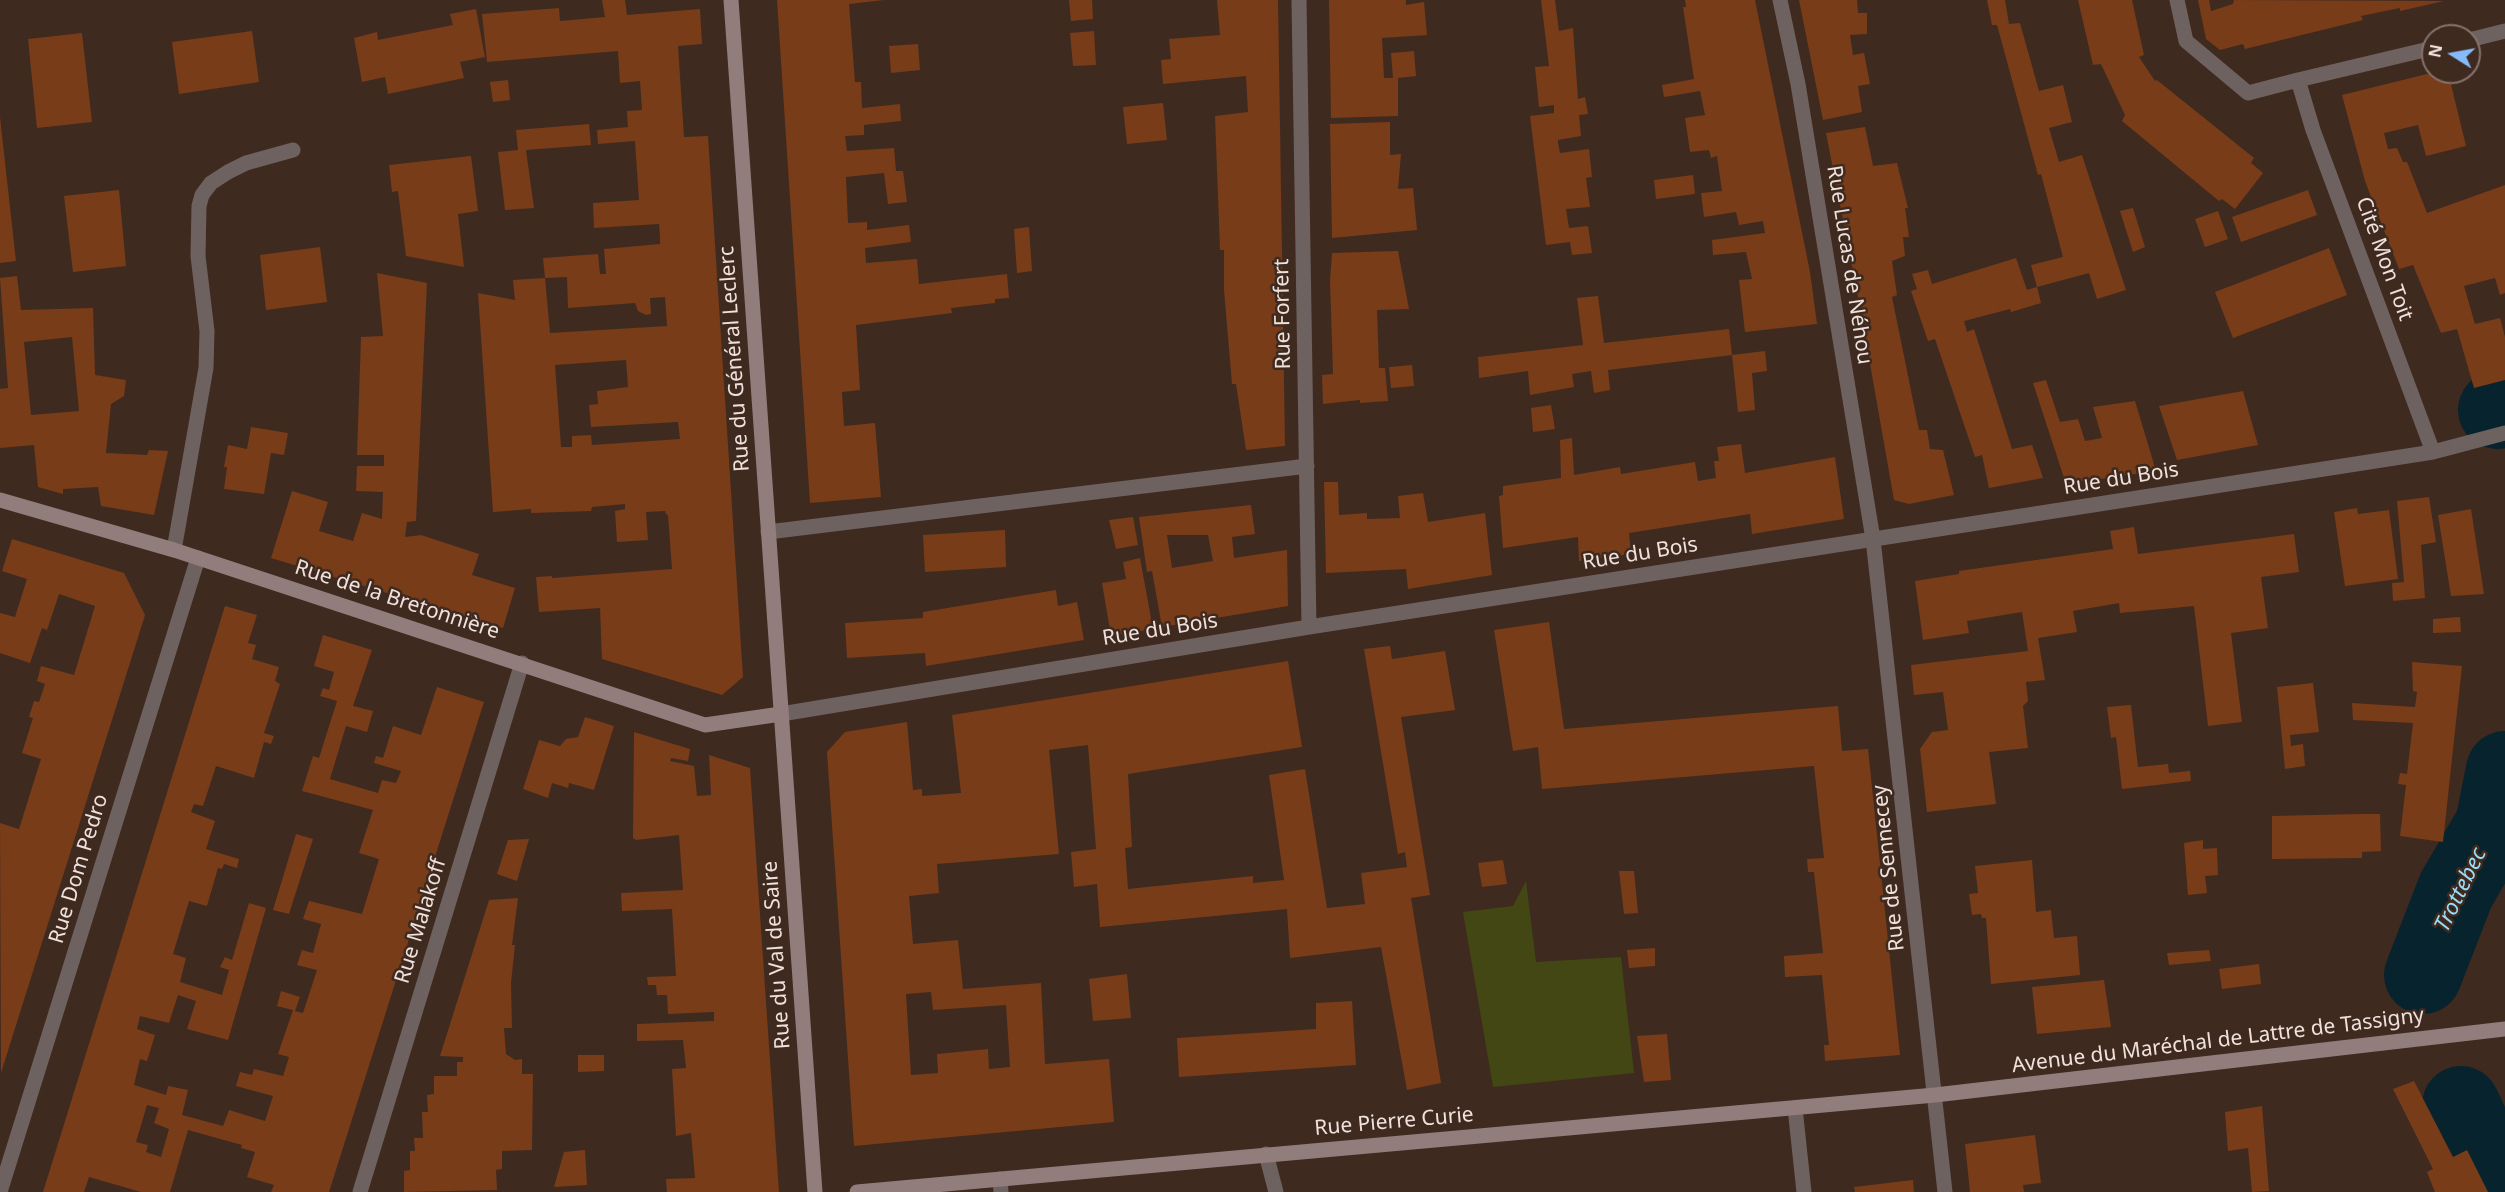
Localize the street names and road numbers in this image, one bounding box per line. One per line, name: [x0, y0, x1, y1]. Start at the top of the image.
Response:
street label: Rue Lucas de Néhou: [1821, 164, 1877, 366]
street label: Cité Mon Toit: [2350, 194, 2418, 324]
street label: Rue du Général Leclerc: [715, 245, 755, 473]
street label: Rue Forfert: [1269, 258, 1297, 370]
street label: Rue du Bois: [2061, 457, 2181, 501]
street label: Rue du Bois: [1580, 532, 1700, 576]
street label: Rue de la Bretonnière: [292, 555, 502, 645]
street label: Rue du Bois: [1100, 608, 1220, 652]
street label: Rue de Sennecey: [1868, 784, 1910, 952]
street label: Rue Dom Pedro: [44, 791, 114, 947]
street label: Rue Malakoff: [390, 855, 452, 987]
street label: Rue du Val de Saire: [758, 860, 796, 1050]
street label: Avenue du Maréchal de Lattre de Tassigny: [2010, 1003, 2426, 1079]
street label: Rue Pierre Curie: [1313, 1102, 1475, 1142]

